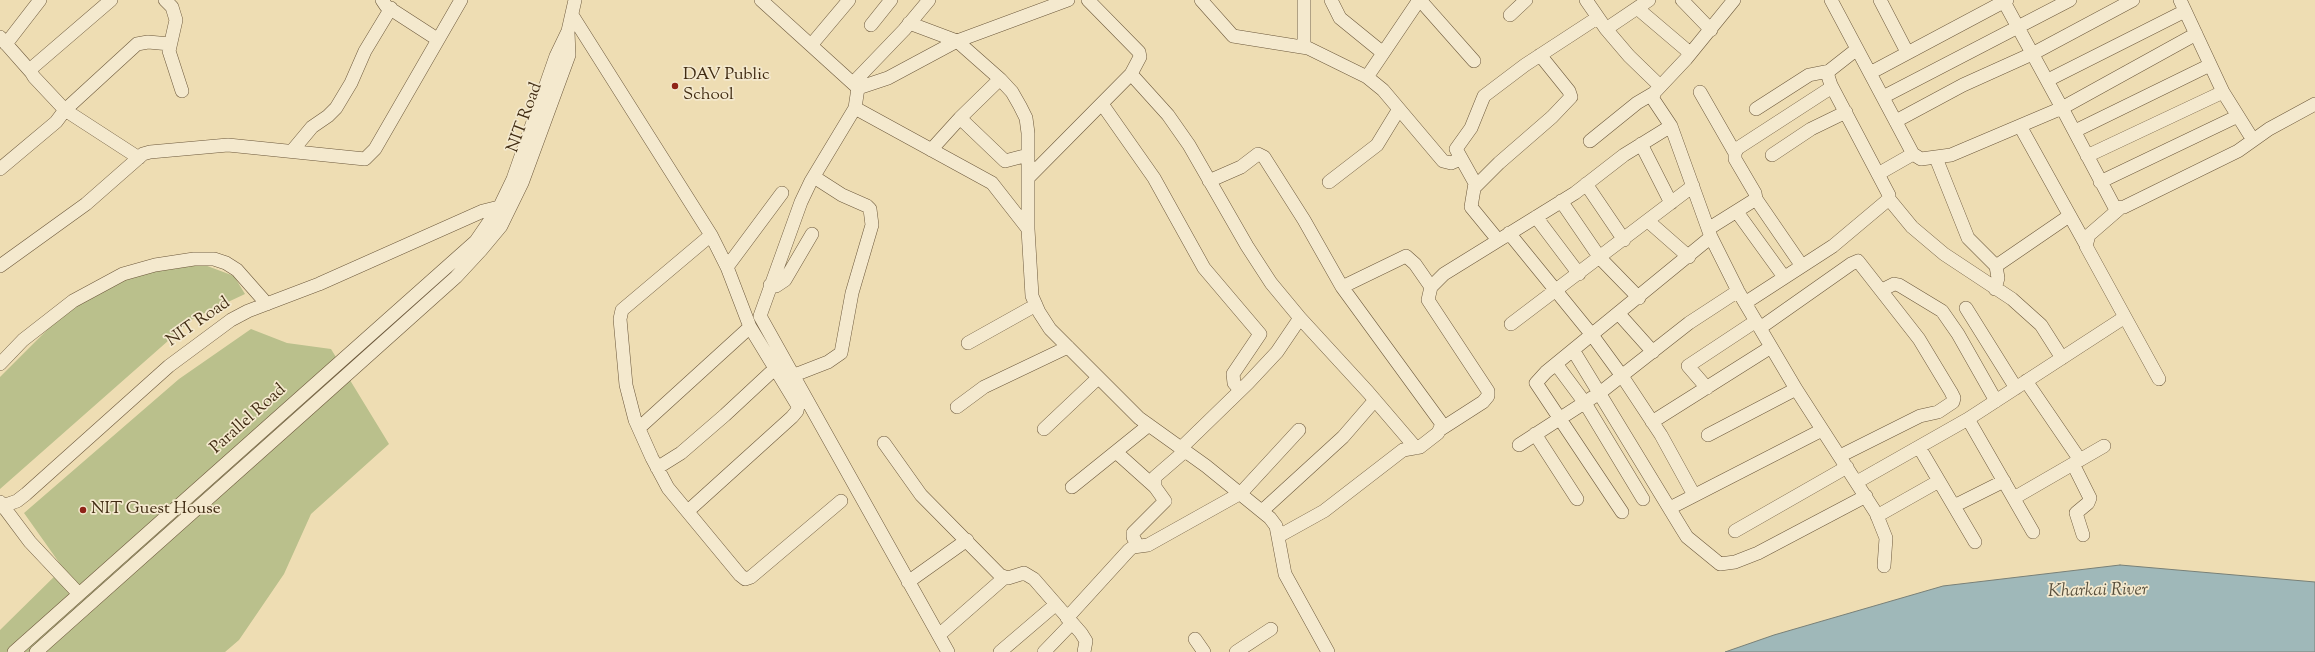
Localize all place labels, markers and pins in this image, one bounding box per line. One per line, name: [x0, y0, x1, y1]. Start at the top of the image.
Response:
place label: DAV Public School: [683, 66, 770, 106]
marker: DAV Public School: [670, 81, 680, 91]
place label: NIT Guest House: [91, 500, 221, 520]
marker: NIT Guest House: [78, 505, 88, 515]

